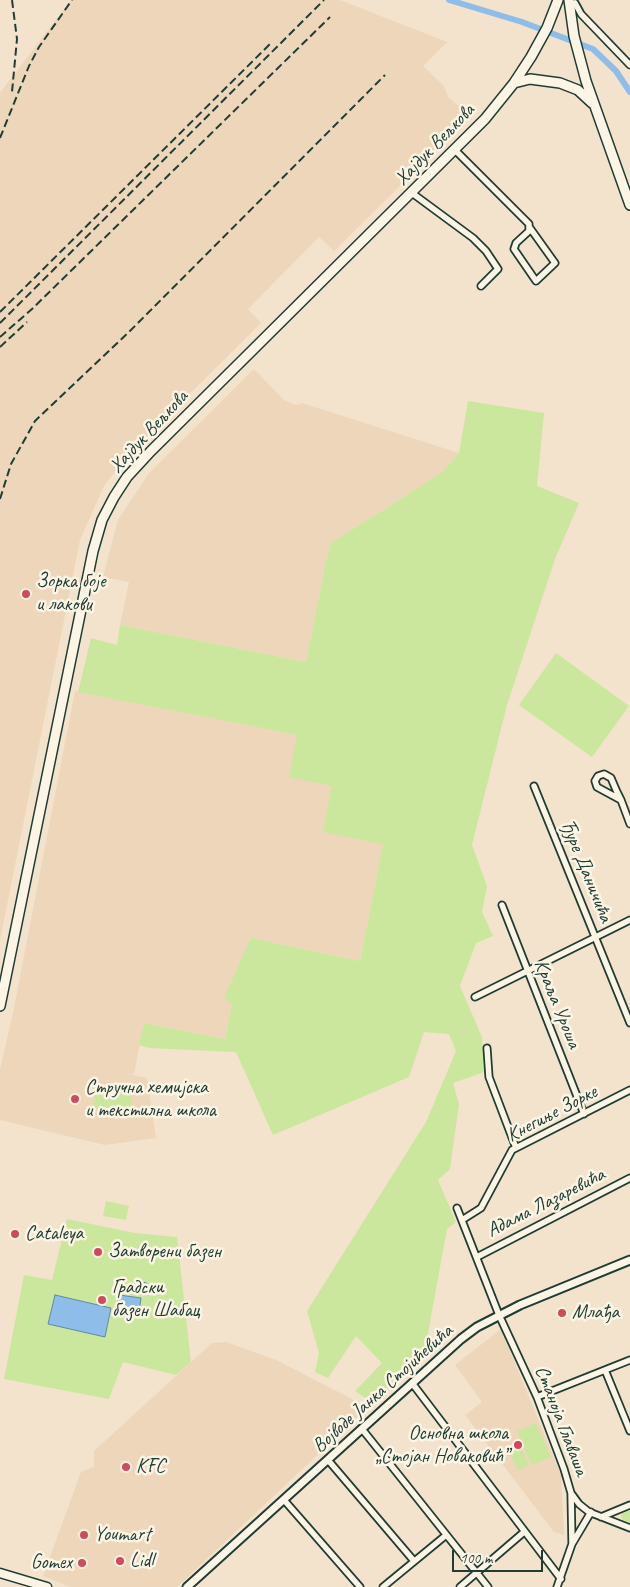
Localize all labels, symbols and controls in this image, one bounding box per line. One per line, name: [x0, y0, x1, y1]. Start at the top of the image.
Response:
street label: Хајдук Вељкова: [390, 99, 480, 191]
street label: Хајдук Вељкова: [105, 386, 193, 478]
place label: Зорка боје и лакови: [36, 570, 105, 617]
marker: Зорка боје и лакови: [20, 588, 32, 600]
street label: Ђуре Даничића: [554, 816, 618, 926]
street label: Краља Уроша: [528, 956, 586, 1052]
place label: Стручна хемијска и текстилна школа: [85, 1076, 216, 1123]
street label: Кнегиње Зорке: [503, 1080, 601, 1148]
marker: Стручна хемијска и текстилна школа: [69, 1093, 81, 1105]
street label: Адама Лазаревића: [483, 1163, 609, 1243]
place label: Cataleya: [25, 1222, 83, 1246]
marker: Cataleya: [9, 1228, 21, 1240]
place label: Затворени базен: [108, 1240, 221, 1264]
marker: Затворени базен: [92, 1246, 104, 1258]
place label: Градски базен Шабац: [112, 1276, 199, 1323]
marker: Градски базен Шабац: [96, 1294, 108, 1306]
place label: Млађа: [572, 1301, 619, 1325]
marker: Млађа: [556, 1307, 568, 1319]
street label: Војводе Јанка Стојићевића: [308, 1320, 458, 1458]
street label: Станоја Главаша: [529, 1363, 593, 1479]
place label: Основна школа „Стојан Новаковић”: [375, 1422, 508, 1469]
marker: Основна школа „Стојан Новаковић”: [512, 1439, 524, 1451]
place label: KFC: [136, 1455, 165, 1479]
marker: KFC: [120, 1461, 132, 1473]
place label: Youmart: [94, 1523, 151, 1547]
marker: Youmart: [78, 1529, 90, 1541]
scale bar: [455, 1540, 546, 1572]
place label: Lidl: [130, 1549, 154, 1573]
text: 100 m: [460, 1549, 492, 1568]
place label: Gomex: [31, 1551, 72, 1575]
marker: Lidl: [114, 1555, 126, 1567]
marker: Gomex: [76, 1557, 88, 1569]

